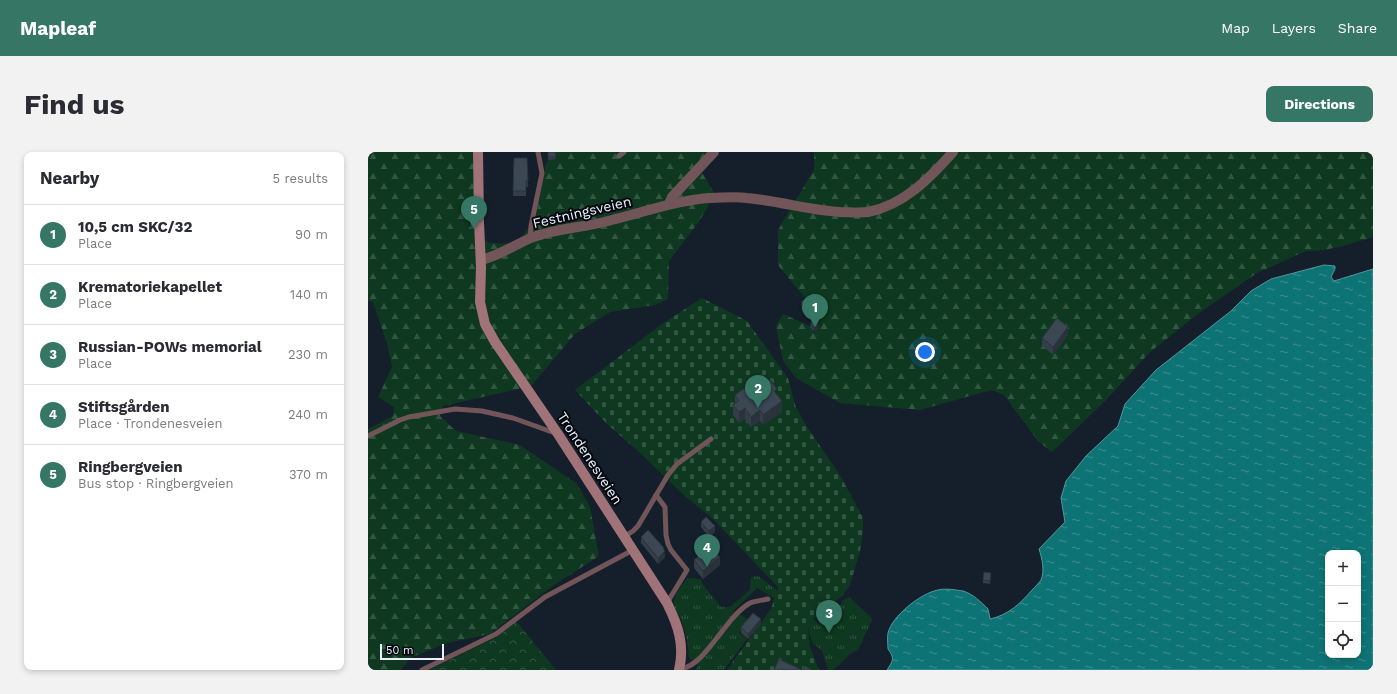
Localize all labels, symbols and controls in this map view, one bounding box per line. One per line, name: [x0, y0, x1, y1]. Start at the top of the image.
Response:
text: Mapleaf: [20, 17, 96, 40]
text: Map: [1221, 20, 1250, 36]
text: Layers: [1272, 20, 1316, 36]
text: Share: [1338, 20, 1377, 36]
button: Directions: [1266, 86, 1373, 122]
text: Find us: [24, 88, 124, 121]
text: Nearby: [40, 168, 99, 188]
text: 5 results: [273, 171, 328, 186]
street label: Festningsveien: [531, 193, 633, 231]
pin: 5: [461, 196, 487, 229]
text: 10,5 cm SKC/32: [78, 218, 192, 236]
text: 1: [50, 227, 56, 242]
text: 90 m: [295, 227, 328, 242]
text: Place: [78, 236, 112, 251]
text: Krematoriekapellet: [78, 278, 222, 296]
text: 2: [49, 287, 57, 302]
text: 140 m: [290, 287, 328, 302]
pin: 1: [802, 294, 828, 327]
text: Place: [78, 296, 112, 311]
text: Russian-POWs memorial: [78, 338, 262, 356]
your location: [915, 342, 935, 362]
text: 3: [49, 347, 57, 362]
text: 230 m: [288, 347, 328, 362]
text: Place: [78, 356, 112, 371]
pin: 2: [745, 375, 771, 408]
text: Stiftsgården: [78, 398, 170, 416]
text: 4: [49, 407, 57, 422]
text: 240 m: [288, 407, 328, 422]
street label: Trondenesveien: [554, 409, 626, 507]
text: Place · Trondenesveien: [78, 416, 223, 431]
text: Ringbergveien: [78, 458, 182, 476]
text: 5: [49, 467, 57, 482]
text: 370 m: [289, 467, 328, 482]
text: Bus stop · Ringbergveien: [78, 476, 234, 491]
pin: 4: [694, 534, 720, 567]
map controls: [1325, 550, 1361, 658]
button: +: [1325, 550, 1361, 586]
button: −: [1325, 586, 1361, 622]
pin: 3: [816, 600, 842, 633]
button: locate: [1325, 622, 1361, 658]
scale bar: [380, 642, 444, 661]
text: 50 m: [386, 644, 413, 657]

